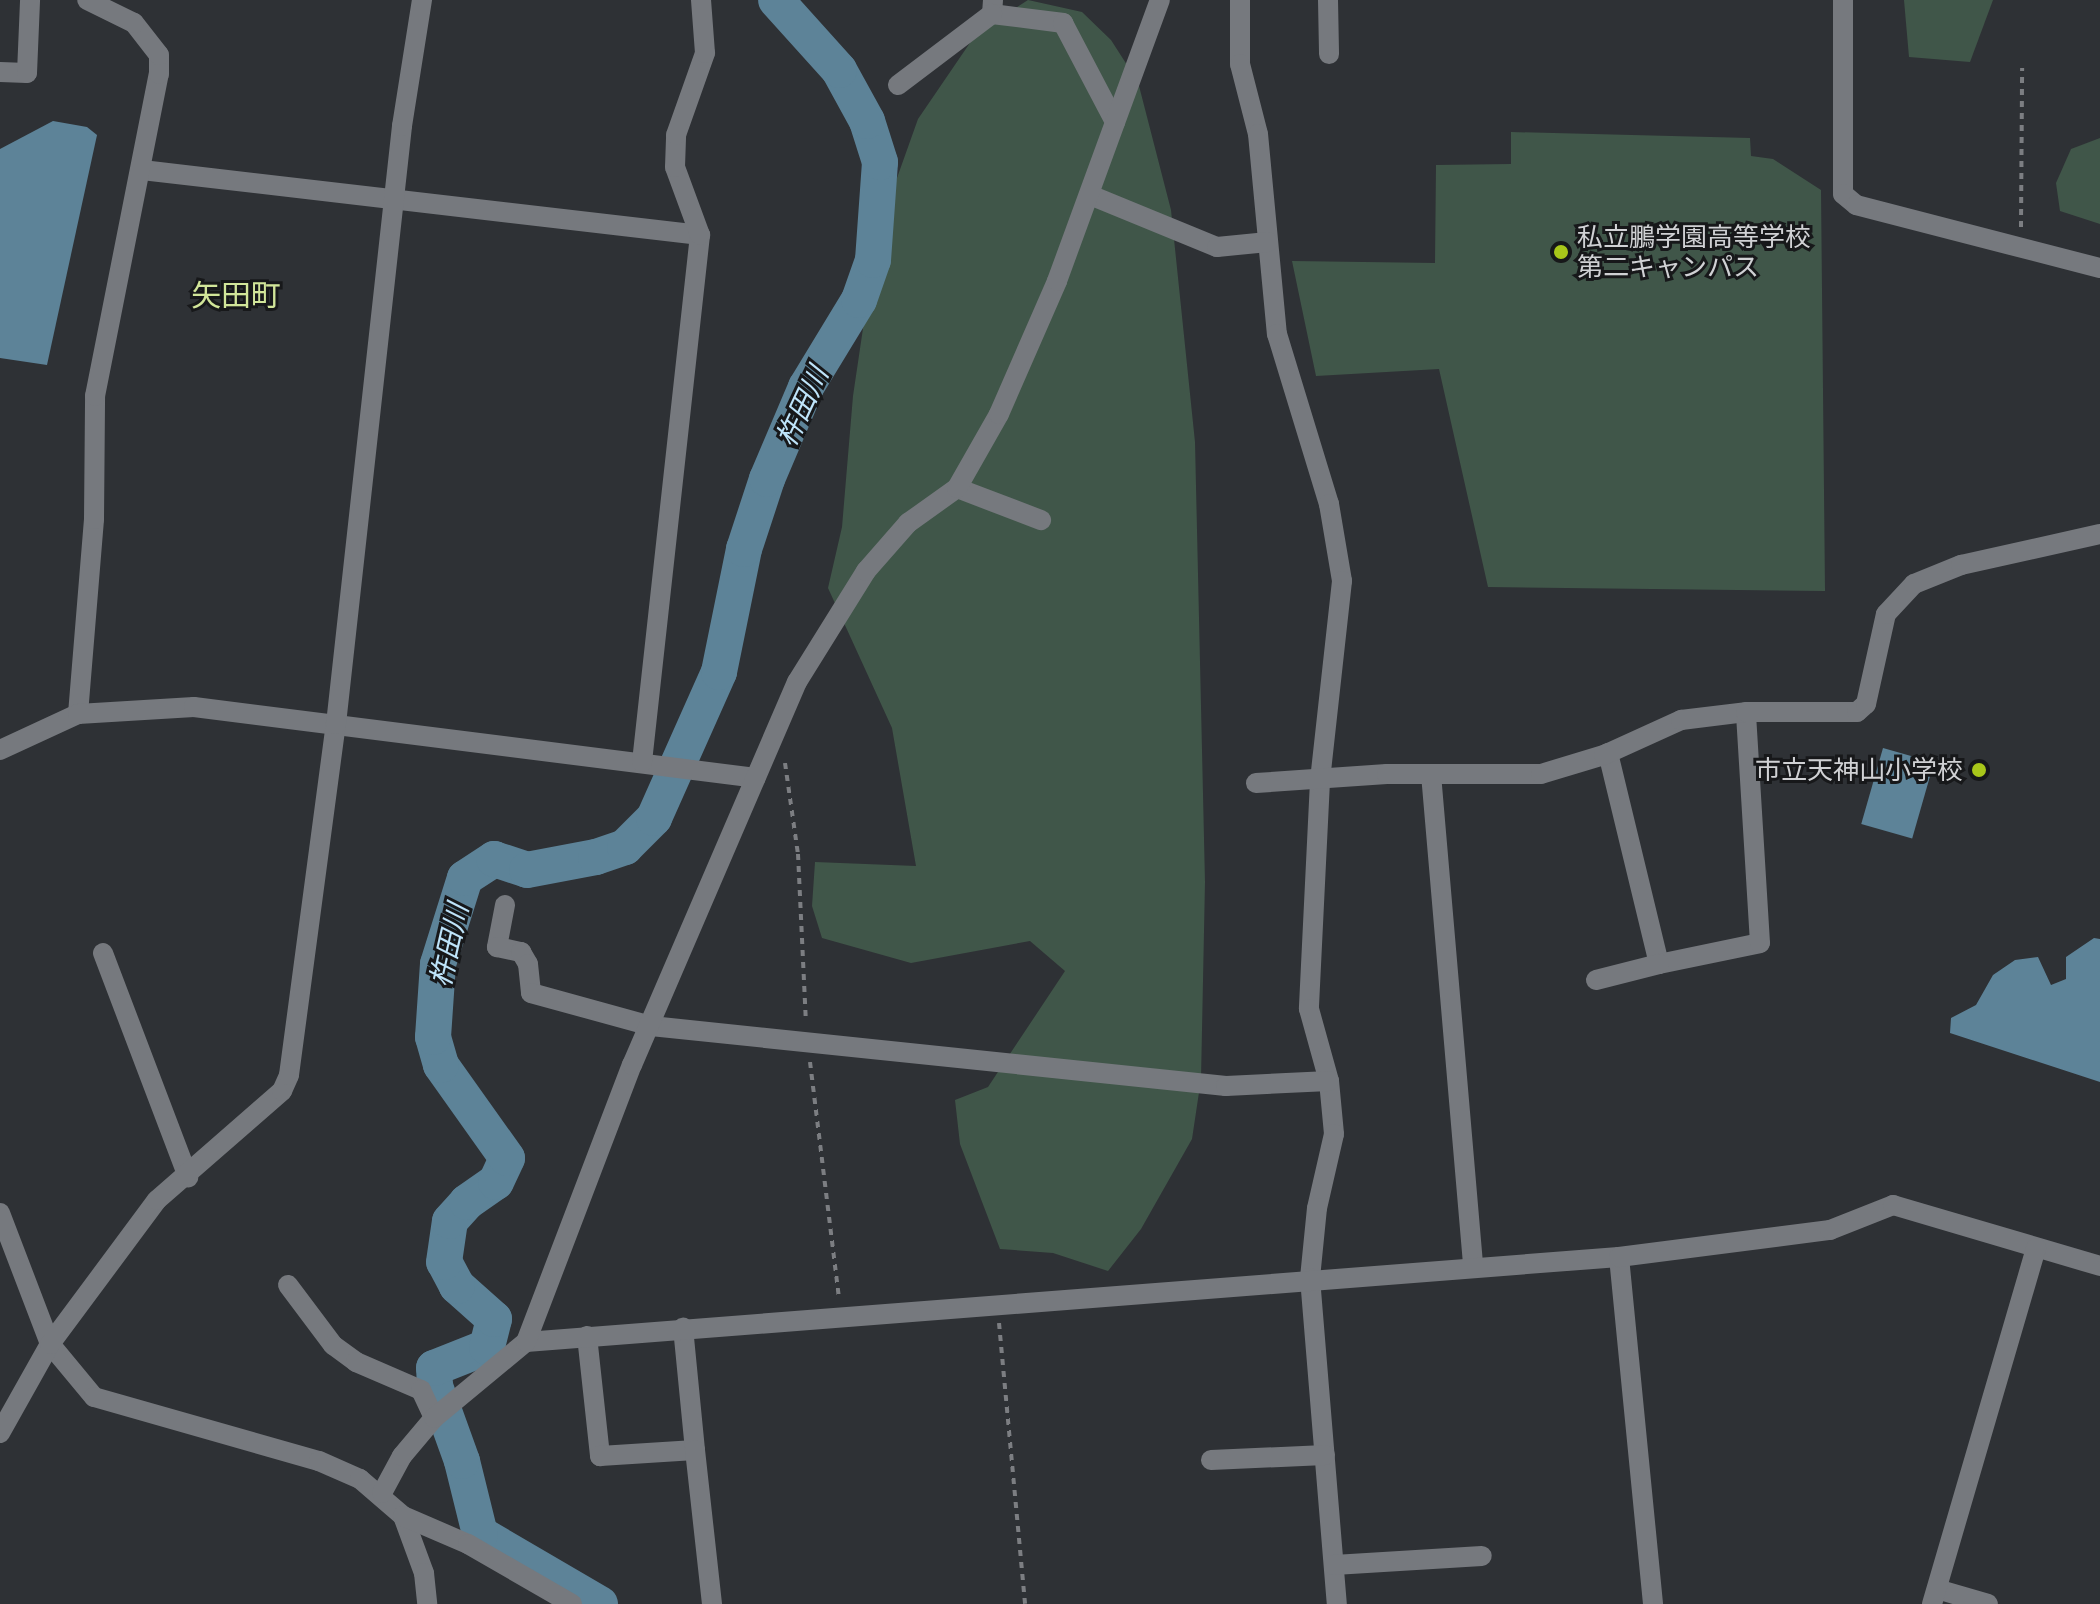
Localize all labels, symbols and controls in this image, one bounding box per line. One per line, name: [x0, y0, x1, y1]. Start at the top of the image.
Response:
place label: 私立鵬学園高等学校 第二キャンパス: [1577, 221, 1811, 282]
marker: 私立鵬学園高等学校 第二キャンパス: [1552, 243, 1570, 261]
district label: 矢田町: [191, 277, 281, 313]
water label: 杵田川: [768, 361, 834, 451]
place label: 市立天神山小学校: [1755, 754, 1963, 786]
marker: 市立天神山小学校: [1970, 761, 1988, 779]
water label: 杵田川: [422, 900, 474, 990]

